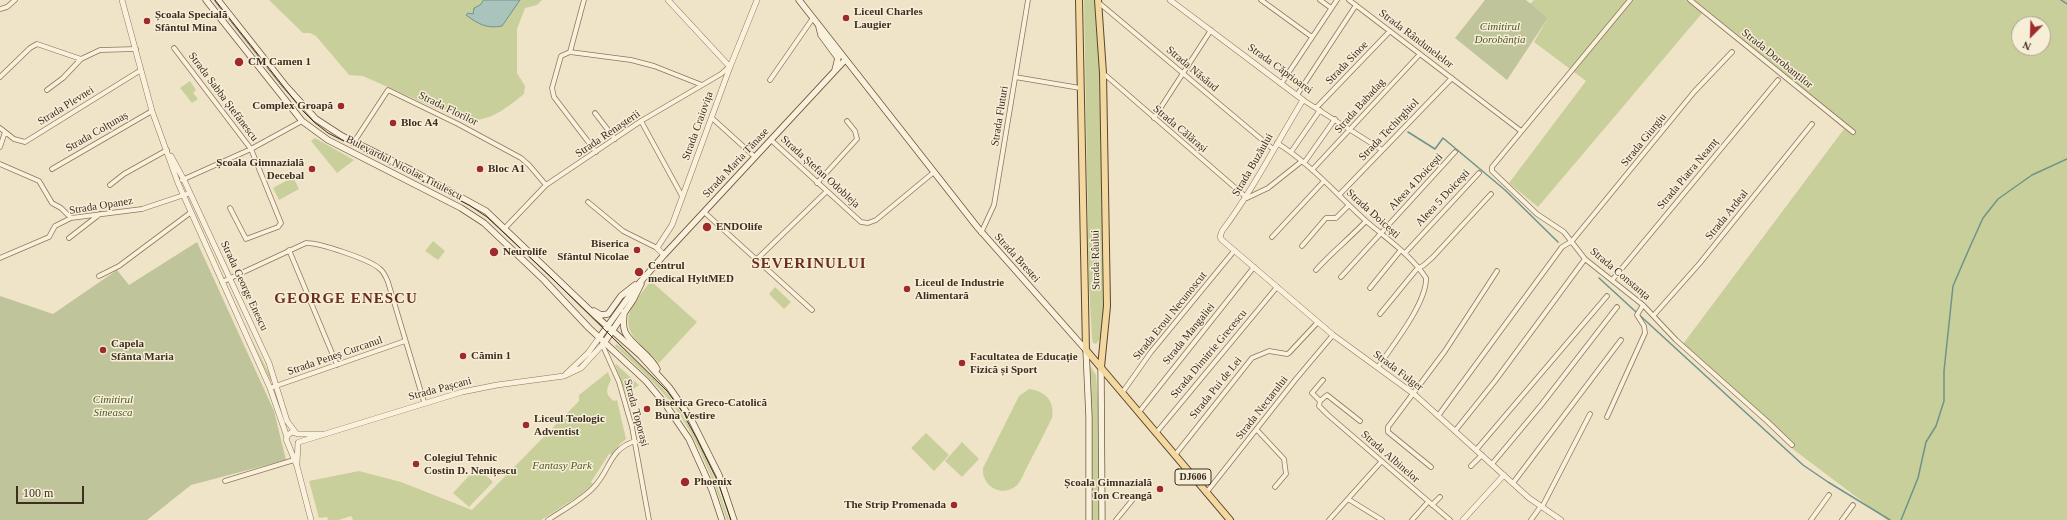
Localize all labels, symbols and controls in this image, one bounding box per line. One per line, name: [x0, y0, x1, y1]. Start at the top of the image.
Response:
place label: Liceul Charles Laugier: [854, 5, 923, 31]
street label: Strada Rândunelelor: [1376, 7, 1456, 71]
place label: Școala Specială Sfântul Mina: [155, 8, 227, 34]
marker: Liceul Charles Laugier: [841, 13, 851, 23]
marker: Școala Specială Sfântul Mina: [142, 16, 152, 26]
north arrow: [2011, 16, 2051, 56]
park label: Cimitirul Dorobănția: [1475, 20, 1525, 46]
street label: Strada Dorobanților: [1739, 26, 1815, 92]
street label: Strada Sinoe: [1323, 38, 1371, 88]
text: N: [2021, 39, 2033, 53]
street label: Strada Căprioarei: [1245, 41, 1315, 97]
street label: Strada Năsăud: [1163, 43, 1221, 95]
street label: Strada Sabba Ștefănescu: [185, 50, 261, 144]
place label: CM Camen 1: [248, 55, 311, 69]
marker: CM Camen 1: [233, 56, 245, 68]
street label: Strada Babadag: [1332, 76, 1388, 136]
street label: Strada Plevnei: [35, 83, 97, 129]
street label: Strada Fluturi: [989, 85, 1011, 147]
street label: Strada Florilor: [416, 89, 480, 129]
street label: Strada Craiovița: [680, 90, 716, 162]
street label: Strada Techirghiol: [1356, 96, 1422, 164]
place label: Complex Groapă: [252, 99, 333, 113]
marker: Complex Groapă: [336, 101, 346, 111]
street label: Strada Călărași: [1150, 102, 1210, 156]
street label: Strada Renașterii: [573, 107, 643, 161]
street label: Strada Colțunaș: [63, 109, 131, 155]
street label: Strada Giurgiu: [1618, 111, 1670, 169]
place label: Bloc A4: [401, 116, 438, 130]
marker: Bloc A4: [388, 118, 398, 128]
street label: Strada Maria Tănase: [700, 125, 772, 201]
street label: Strada Buzăului: [1230, 131, 1276, 199]
street label: Bulevardul Nicolae Titulescu: [343, 133, 465, 203]
street label: Strada Ștefan Odobleja: [778, 133, 862, 211]
street label: Strada Piatra Neamț: [1654, 136, 1722, 212]
street label: Aleea 4 Doicești: [1386, 151, 1446, 213]
place label: Școala Gimnazială Decebal: [216, 156, 304, 182]
place label: Bloc A1: [488, 162, 525, 176]
marker: Școala Gimnazială Decebal: [307, 164, 317, 174]
marker: Bloc A1: [475, 164, 485, 174]
street label: Aleea 5 Doicești: [1413, 167, 1473, 229]
street label: Strada Doicești: [1343, 187, 1403, 241]
street label: Strada Ardeal: [1703, 187, 1751, 243]
street label: Strada Opanez: [68, 194, 134, 218]
place label: ENDOlife: [716, 220, 762, 234]
marker: ENDOlife: [701, 221, 713, 233]
street label: Strada Râului: [1089, 230, 1103, 290]
street label: Strada Brestei: [991, 231, 1043, 285]
place label: Biserica Sfântul Nicolae: [557, 237, 629, 263]
street label: Strada George Enescu: [217, 239, 271, 333]
place label: Neurolife: [503, 245, 547, 259]
marker: Biserica Sfântul Nicolae: [632, 245, 642, 255]
street label: Strada Constanța: [1587, 245, 1653, 303]
marker: Neurolife: [488, 246, 500, 258]
district label: SEVERINULUI: [751, 255, 867, 273]
place label: Centrul medical HyltMED: [648, 259, 734, 285]
marker: Centrul medical HyltMED: [633, 266, 645, 278]
street label: Strada Eroul Necunoscut: [1130, 269, 1210, 363]
place label: Liceul de Industrie Alimentară: [915, 276, 1004, 302]
marker: Liceul de Industrie Alimentară: [902, 284, 912, 294]
district label: GEORGE ENESCU: [274, 290, 418, 308]
street label: Strada Mangaliei: [1160, 301, 1218, 367]
street label: Strada Dimitrie Grecescu: [1168, 307, 1250, 401]
street label: Strada Peneș Curcanul: [286, 334, 384, 378]
place label: Capela Sfânta Maria: [111, 337, 174, 363]
marker: Capela Sfânta Maria: [98, 345, 108, 355]
street label: Strada Fulger: [1370, 348, 1426, 394]
place label: Cămin 1: [471, 349, 511, 363]
place label: Facultatea de Educație Fizică și Sport: [970, 350, 1078, 376]
marker: Cămin 1: [458, 351, 468, 361]
street label: Strada Pui de Lei: [1187, 354, 1245, 422]
marker: Facultatea de Educație Fizică și Sport: [957, 358, 967, 368]
street label: Strada Nectarului: [1233, 373, 1291, 443]
street label: Strada Pașcani: [407, 374, 473, 404]
street label: Strada Toporași: [621, 378, 651, 448]
park label: Cimitirul Sineasca: [93, 393, 133, 419]
place label: Biserica Greco-Catolică Buna Vestire: [655, 396, 767, 422]
marker: Biserica Greco-Catolică Buna Vestire: [642, 404, 652, 414]
place label: Liceul Teologic Adventist: [534, 412, 605, 438]
marker: Liceul Teologic Adventist: [521, 420, 531, 430]
street label: Strada Albinelor: [1358, 428, 1422, 486]
place label: Colegiul Tehnic Costin D. Nenițescu: [424, 451, 517, 477]
marker: Colegiul Tehnic Costin D. Nenițescu: [411, 459, 421, 469]
park label: Fantasy Park: [532, 459, 592, 473]
road number: DJ606: [1175, 469, 1211, 485]
place label: Phoenix: [694, 475, 732, 489]
marker: Phoenix: [679, 476, 691, 488]
place label: Școala Gimnazială Ion Creangă: [1064, 476, 1152, 502]
scale bar: [18, 478, 86, 504]
marker: Școala Gimnazială Ion Creangă: [1155, 484, 1165, 494]
text: 100 m: [23, 486, 53, 500]
place label: The Strip Promenada: [844, 498, 946, 512]
marker: The Strip Promenada: [949, 500, 959, 510]

